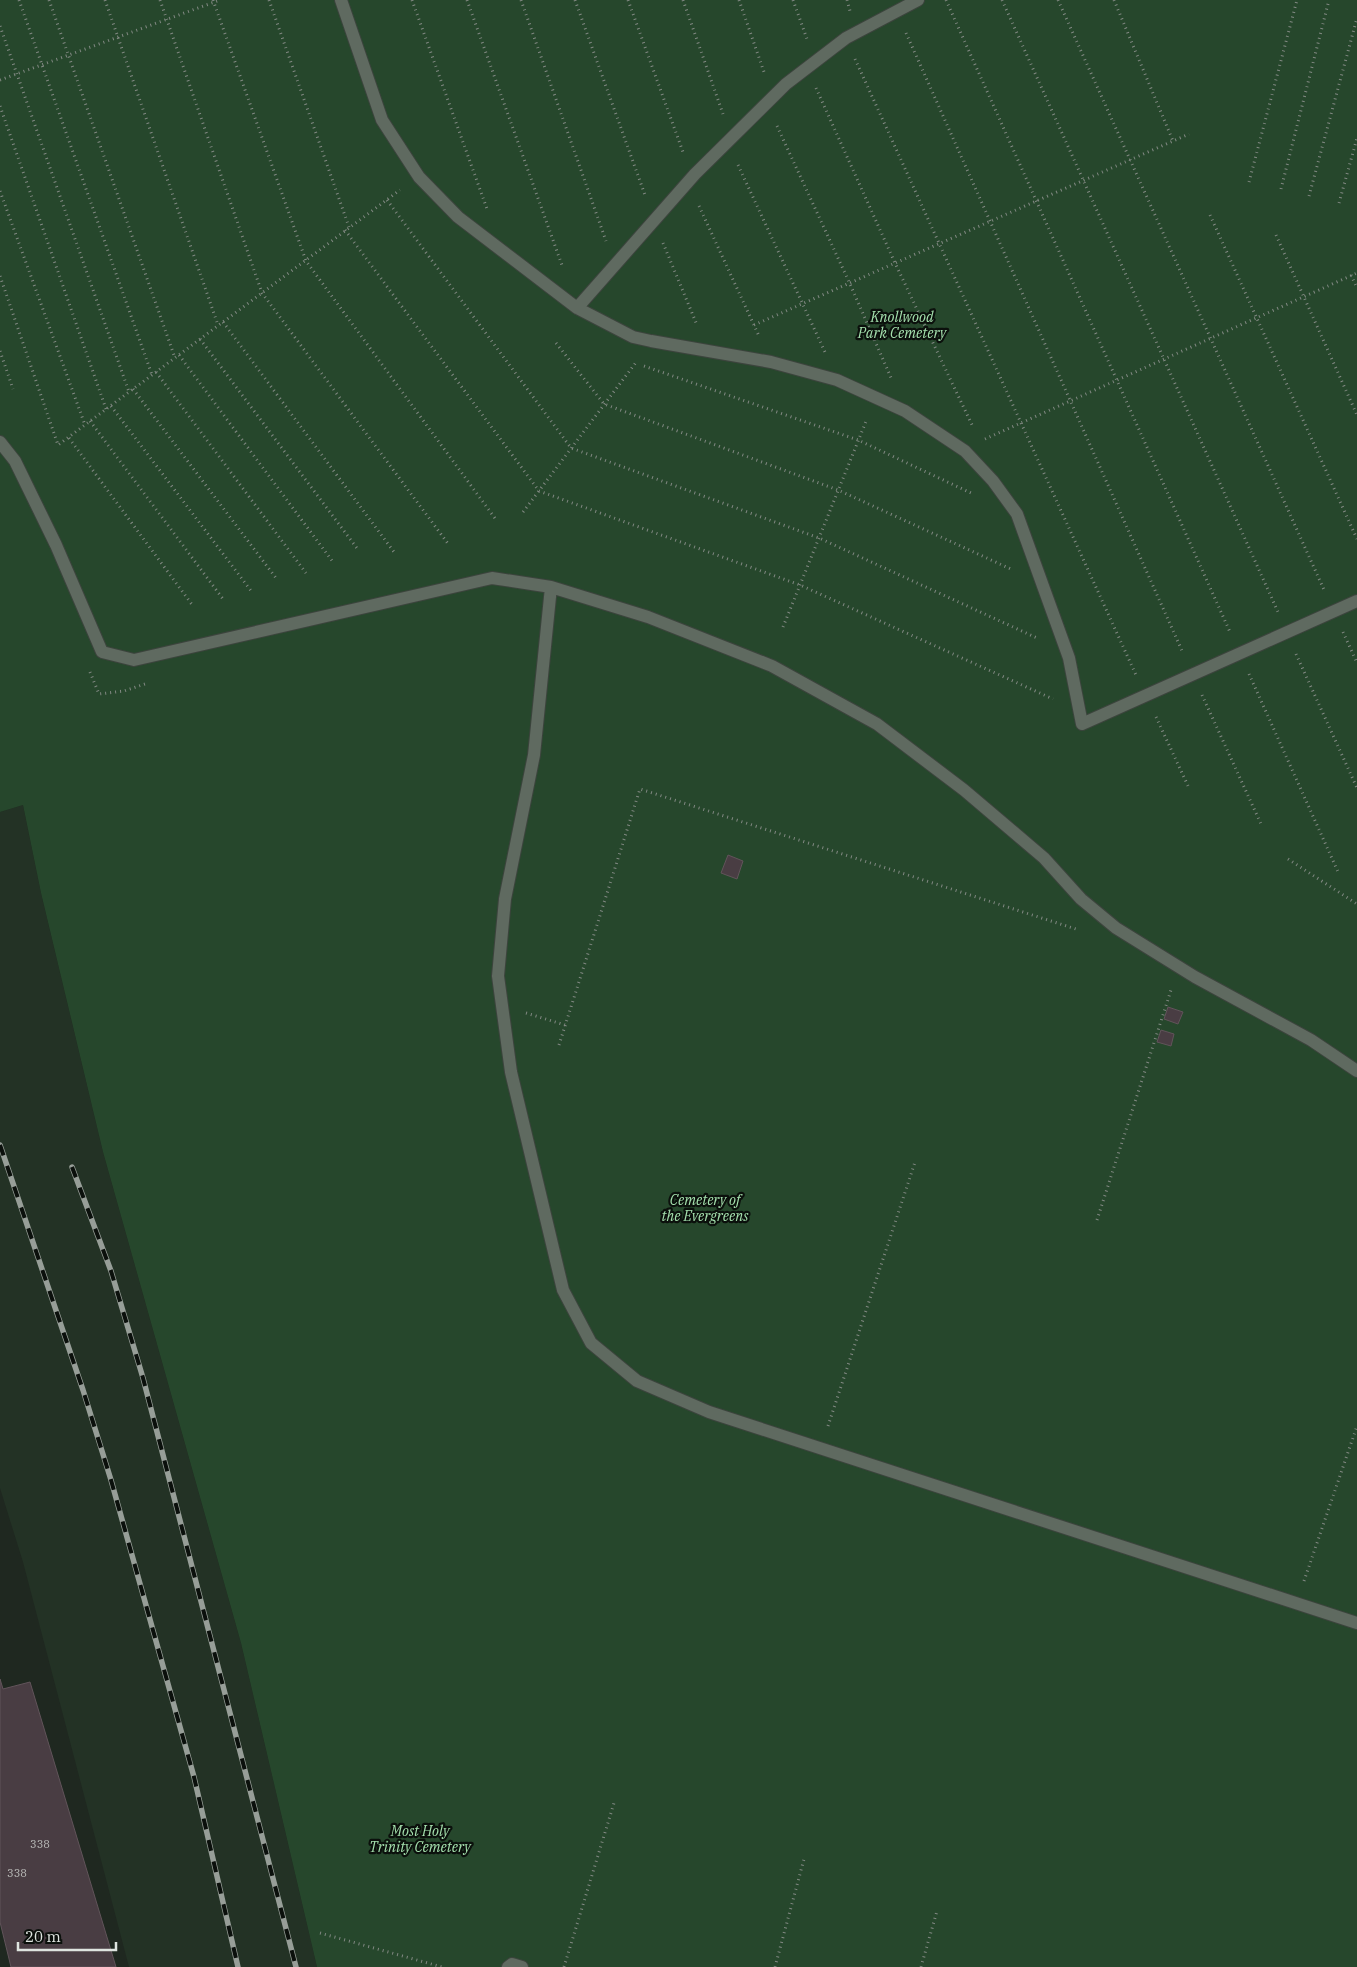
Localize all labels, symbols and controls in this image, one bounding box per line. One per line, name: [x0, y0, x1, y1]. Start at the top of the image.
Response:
park label: Knollwood Park Cemetery: [857, 308, 948, 342]
park label: Cemetery of the Evergreens: [662, 1191, 749, 1225]
park label: Most Holy Trinity Cemetery: [369, 1822, 472, 1856]
house number: 338: [30, 1837, 50, 1851]
house number: 338: [7, 1866, 27, 1880]
scale bar: [18, 1920, 115, 1952]
text: 20 m: [25, 1927, 61, 1946]

